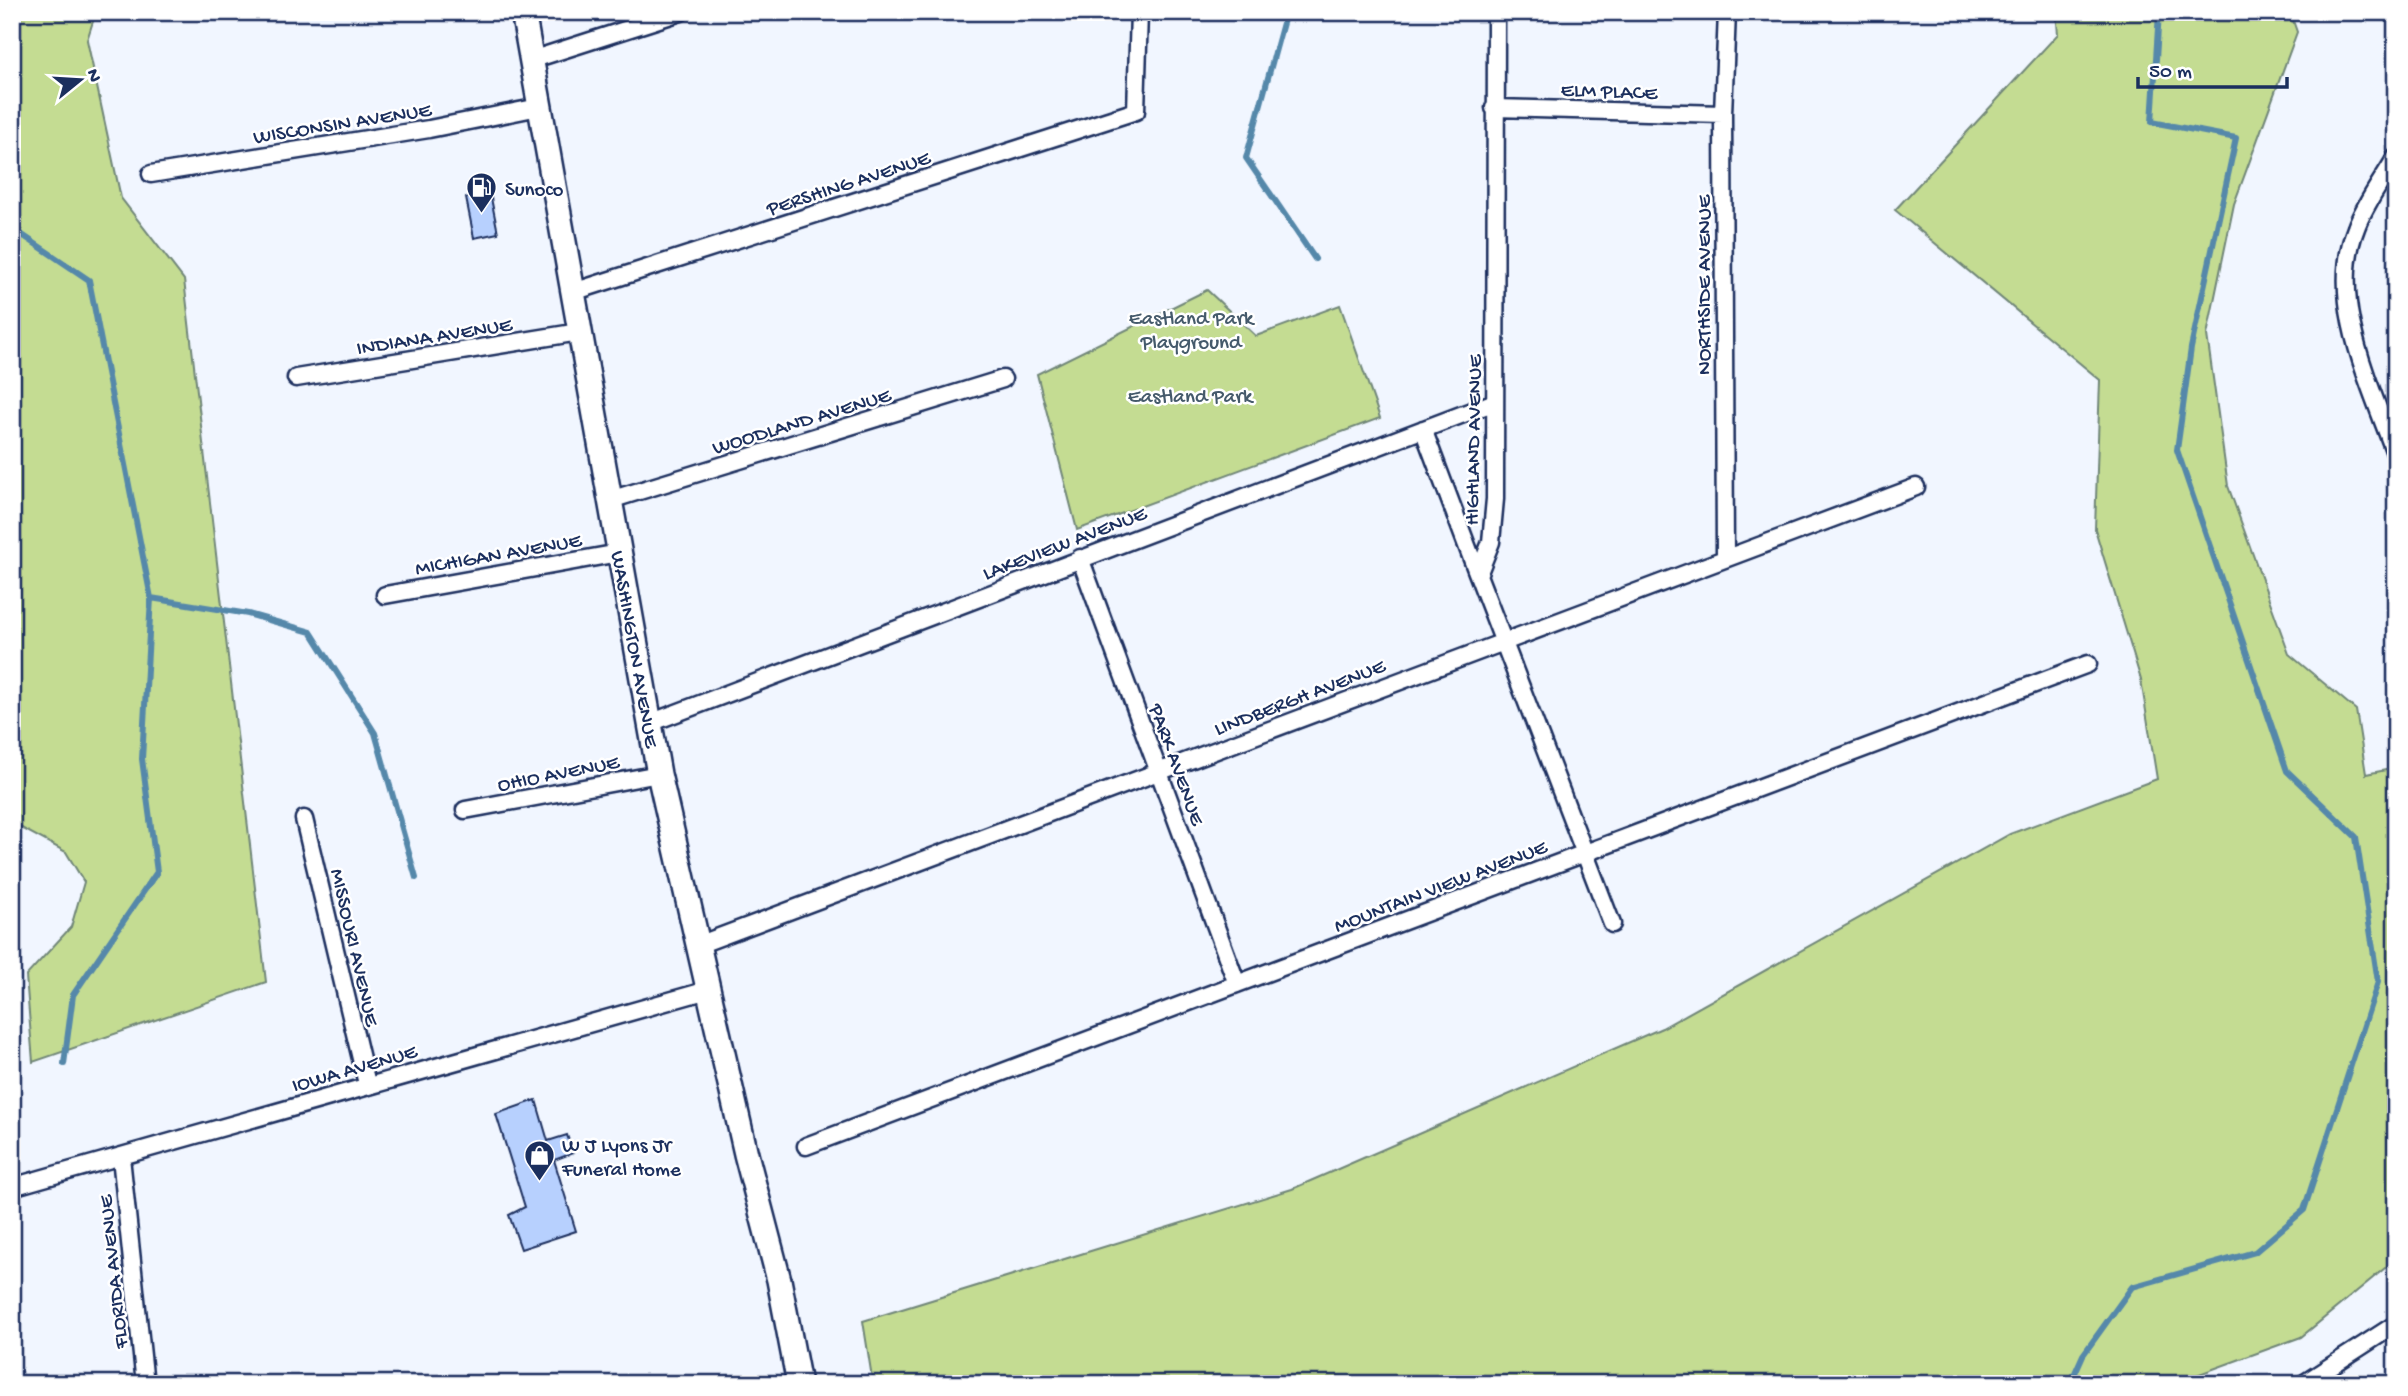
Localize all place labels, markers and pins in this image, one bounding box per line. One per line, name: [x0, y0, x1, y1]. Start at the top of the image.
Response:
fuel station icon: Sunoco: [465, 171, 499, 215]
place label: Sunoco: [505, 179, 564, 204]
place label: W J Lyons Jr Funeral Home: [561, 1135, 682, 1184]
shop icon: W J Lyons Jr Funeral Home: [522, 1139, 556, 1183]

